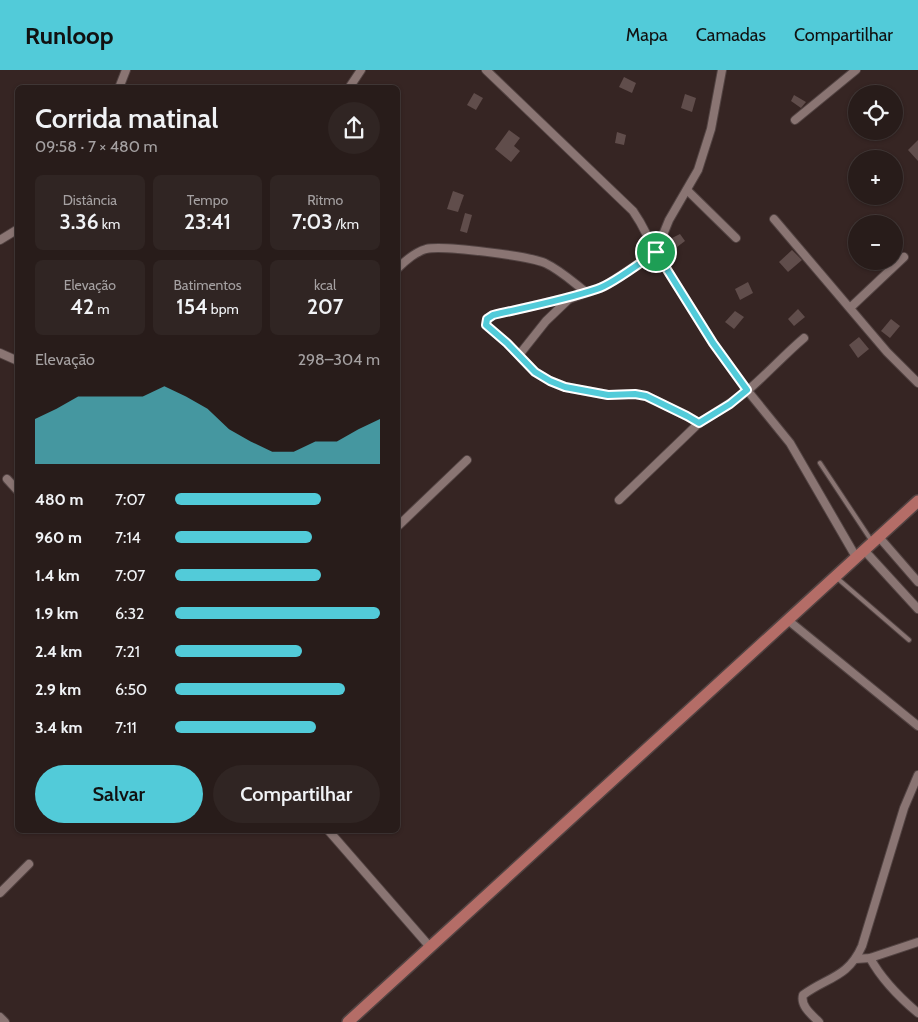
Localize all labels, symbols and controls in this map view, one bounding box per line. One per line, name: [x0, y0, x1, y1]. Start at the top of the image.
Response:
text: Runloop: [25, 21, 114, 50]
text: Mapa: [626, 24, 668, 46]
text: Camadas: [696, 24, 766, 46]
text: Compartilhar: [794, 24, 893, 46]
map controls: [848, 85, 903, 270]
button: locate: [848, 85, 903, 140]
text: Corrida matinal: [35, 101, 218, 135]
button: share: [328, 102, 380, 154]
text: 09:58 · 7 × 480 m: [35, 137, 157, 156]
button: +: [848, 150, 903, 205]
text: Distância: [63, 191, 117, 209]
text: Tempo: [187, 191, 228, 209]
text: Ritmo: [307, 191, 343, 209]
text: 3.36: [59, 209, 99, 234]
text: 23:41: [184, 209, 231, 234]
text: 7:03: [291, 209, 333, 234]
text: km: [99, 215, 120, 233]
text: /km: [333, 215, 359, 233]
button: −: [848, 215, 903, 270]
pin: [635, 231, 677, 273]
icon: arrive: [642, 238, 670, 266]
text: Elevação: [64, 276, 116, 294]
text: Batimentos: [174, 276, 241, 294]
text: kcal: [314, 276, 336, 294]
text: 42: [70, 294, 94, 319]
text: 154: [176, 294, 208, 319]
text: 207: [307, 294, 343, 319]
text: m: [94, 300, 109, 318]
text: bpm: [208, 300, 239, 318]
text: Elevação: [35, 350, 95, 369]
text: 298–304 m: [298, 350, 380, 369]
text: 480 m: [35, 490, 83, 509]
text: 7:07: [115, 490, 145, 509]
text: 960 m: [35, 528, 82, 547]
text: 7:14: [115, 528, 141, 547]
text: 1.4 km: [35, 566, 80, 585]
text: 7:07: [115, 566, 145, 585]
text: 1.9 km: [35, 604, 78, 623]
text: 6:32: [115, 604, 144, 623]
text: 2.4 km: [35, 642, 82, 661]
text: 7:21: [115, 642, 140, 661]
text: 2.9 km: [35, 680, 81, 699]
text: 6:50: [115, 680, 147, 699]
text: 3.4 km: [35, 718, 82, 737]
text: 7:11: [115, 718, 137, 737]
button: Salvar: [35, 765, 203, 823]
button: Compartilhar: [213, 765, 380, 823]

